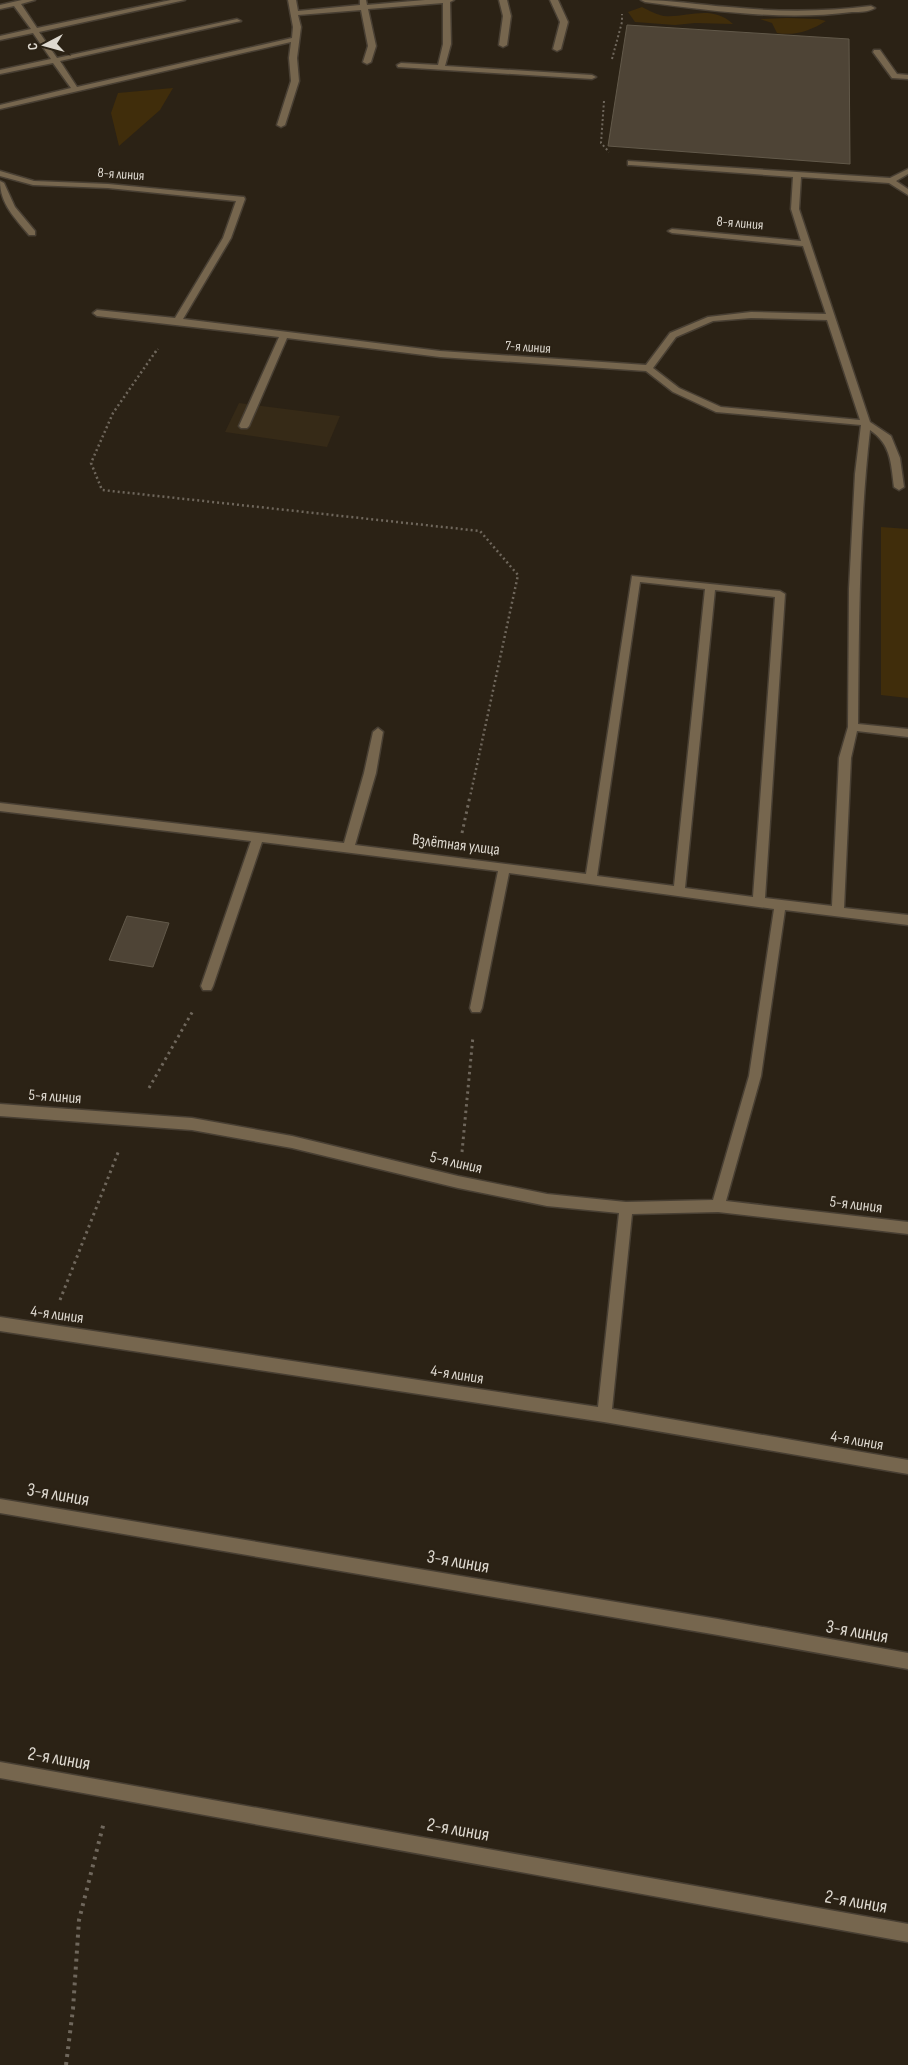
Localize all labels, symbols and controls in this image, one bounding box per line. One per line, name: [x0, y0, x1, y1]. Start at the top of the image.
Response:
north arrow: [20, 20, 70, 70]
text: С: [24, 42, 41, 51]
street label: 8-я линия: [97, 164, 145, 184]
street label: 8-я линия: [716, 212, 764, 234]
street label: 7-я линия: [505, 337, 551, 357]
street label: Взлётная улица: [411, 830, 501, 860]
street label: 5-я линия: [28, 1086, 82, 1108]
street label: 5-я линия: [428, 1148, 484, 1178]
street label: 5-я линия: [829, 1192, 883, 1218]
street label: 4-я линия: [29, 1302, 85, 1328]
street label: 4-я линия: [429, 1361, 485, 1389]
street label: 4-я линия: [829, 1427, 885, 1455]
street label: 3-я линия: [25, 1478, 91, 1512]
street label: 3-я линия: [425, 1545, 491, 1579]
street label: 3-я линия: [824, 1615, 890, 1649]
street label: 2-я линия: [26, 1742, 92, 1776]
street label: 2-я линия: [425, 1813, 491, 1847]
street label: 2-я линия: [823, 1885, 889, 1919]

